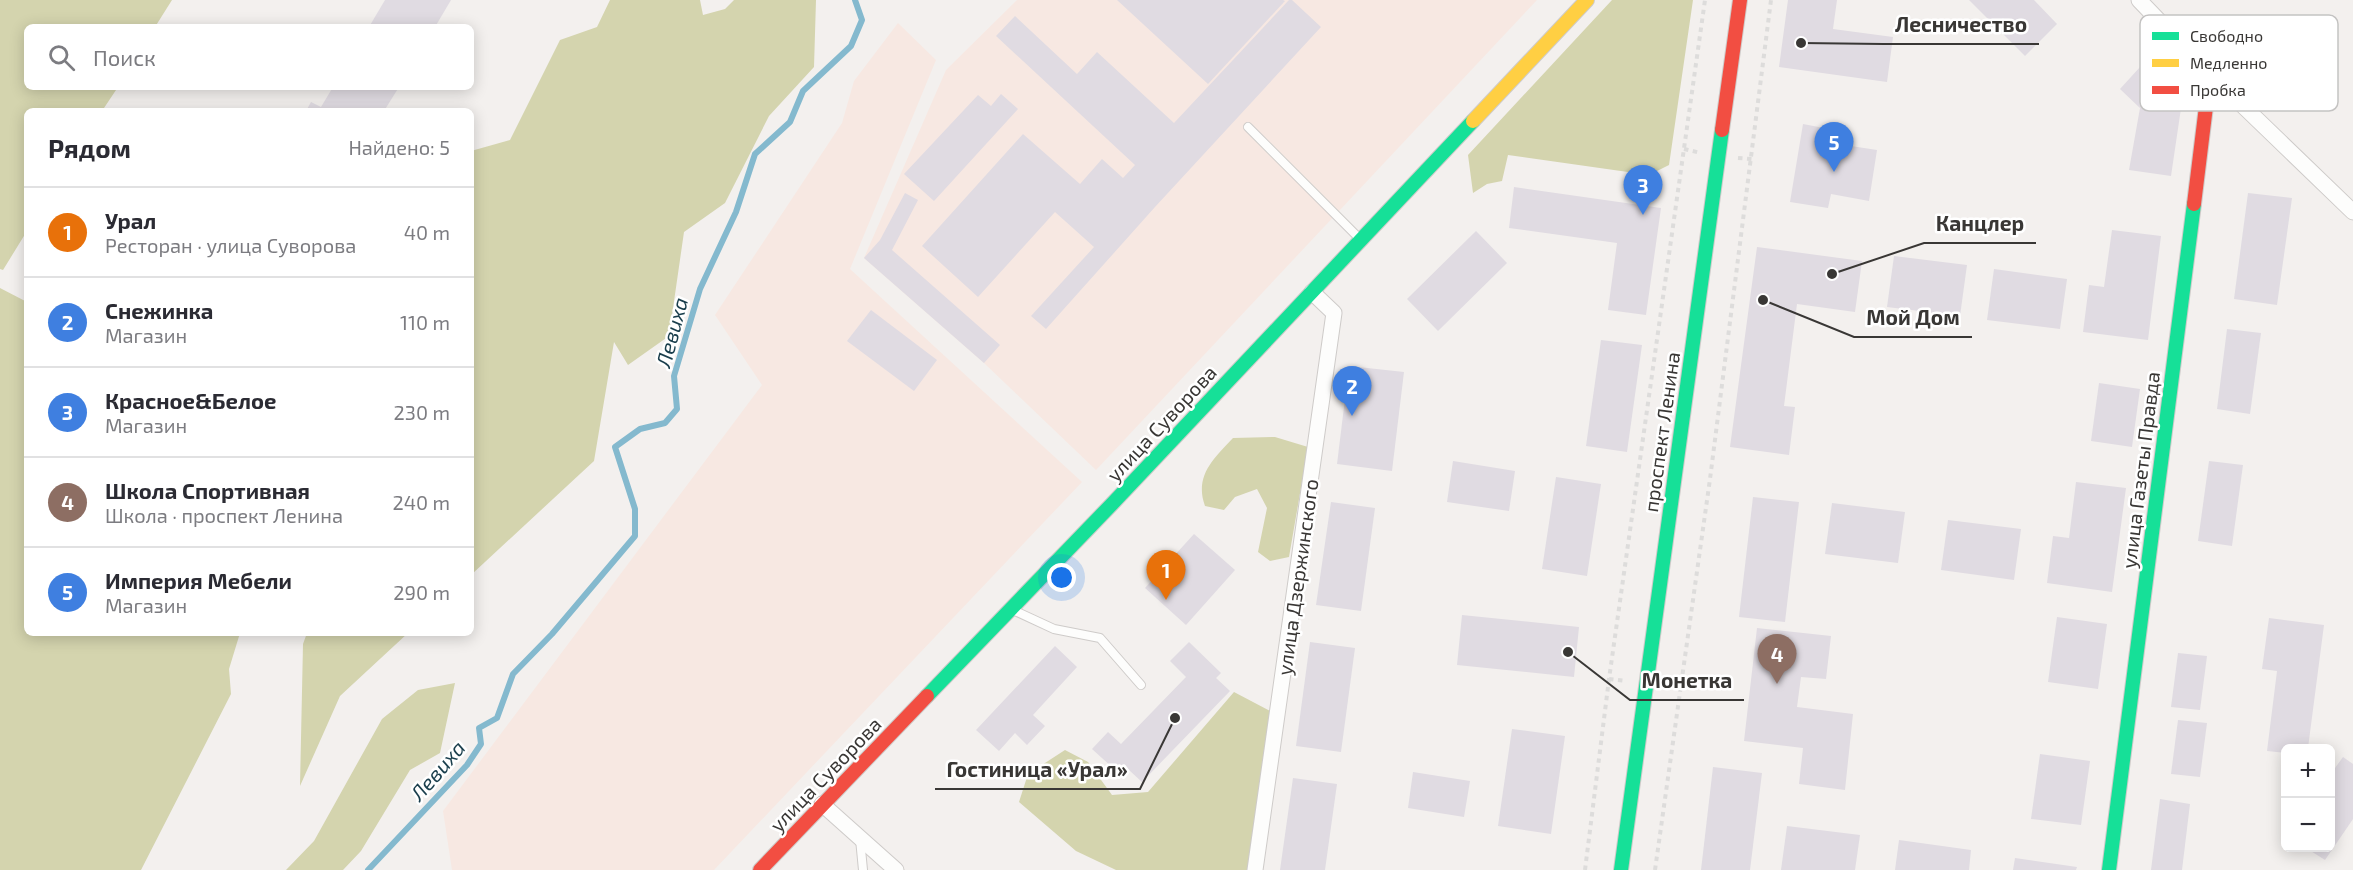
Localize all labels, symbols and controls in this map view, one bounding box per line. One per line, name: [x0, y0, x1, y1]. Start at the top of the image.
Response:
callout: Лесничество: [1883, 5, 2039, 44]
text: Лесничество: [1895, 11, 2027, 36]
legend: [2140, 15, 2338, 111]
search box: [24, 24, 474, 90]
text: Свободно: [2190, 26, 2263, 45]
icon: search: [45, 41, 78, 74]
text: Поиск: [93, 44, 156, 70]
text: Медленно: [2190, 53, 2267, 72]
text: Пробка: [2190, 80, 2246, 99]
pin: 5: [1814, 122, 1854, 172]
text: Рядом: [48, 132, 131, 163]
text: Найдено: 5: [348, 135, 450, 159]
pin: 3: [1624, 166, 1662, 215]
callout: Канцлер: [1924, 204, 2036, 243]
text: Урал: [105, 207, 156, 233]
text: Канцлер: [1936, 210, 2024, 235]
text: 1: [63, 220, 72, 244]
text: 40 m: [404, 220, 450, 244]
text: Ресторан · улица Суворова: [105, 233, 356, 257]
water label: Левиха: [649, 294, 692, 371]
text: Снежинка: [105, 297, 213, 323]
callout: Мой Дом: [1854, 298, 1972, 337]
text: Мой Дом: [1866, 304, 1960, 329]
text: 2: [62, 310, 73, 334]
text: 110 m: [400, 310, 450, 334]
text: Магазин: [105, 323, 187, 347]
street label: проспект Ленина: [1638, 350, 1684, 514]
street label: улица Суворова: [1101, 360, 1222, 487]
pin: 2: [1332, 366, 1372, 416]
street label: улица Газеты Правда: [2116, 370, 2165, 570]
text: Красное&Белое: [105, 387, 276, 413]
text: 3: [62, 400, 73, 424]
text: 230 m: [394, 400, 450, 424]
text: Магазин: [105, 413, 187, 437]
text: Школа Спортивная: [105, 477, 310, 503]
street label: улица Дзержинского: [1271, 477, 1324, 677]
text: 4: [61, 490, 74, 514]
text: 240 m: [392, 490, 450, 514]
text: Школа · проспект Ленина: [105, 503, 343, 527]
pin: 1: [1146, 550, 1186, 600]
your location: [1047, 563, 1076, 592]
text: Империя Мебели: [105, 567, 292, 593]
text: 5: [62, 580, 73, 604]
text: 290 m: [393, 580, 450, 604]
text: Магазин: [105, 593, 187, 617]
pin: 4: [1758, 634, 1796, 684]
callout: Монетка: [1630, 661, 1744, 700]
text: Монетка: [1642, 667, 1732, 692]
street label: улица Суворова: [764, 712, 886, 837]
water label: Левиха: [404, 735, 470, 806]
map controls: [2281, 744, 2335, 852]
button: +: [2281, 744, 2335, 798]
callout: Гостиница «Урал»: [935, 750, 1140, 789]
text: Гостиница «Урал»: [946, 756, 1128, 781]
button: −: [2281, 798, 2335, 852]

